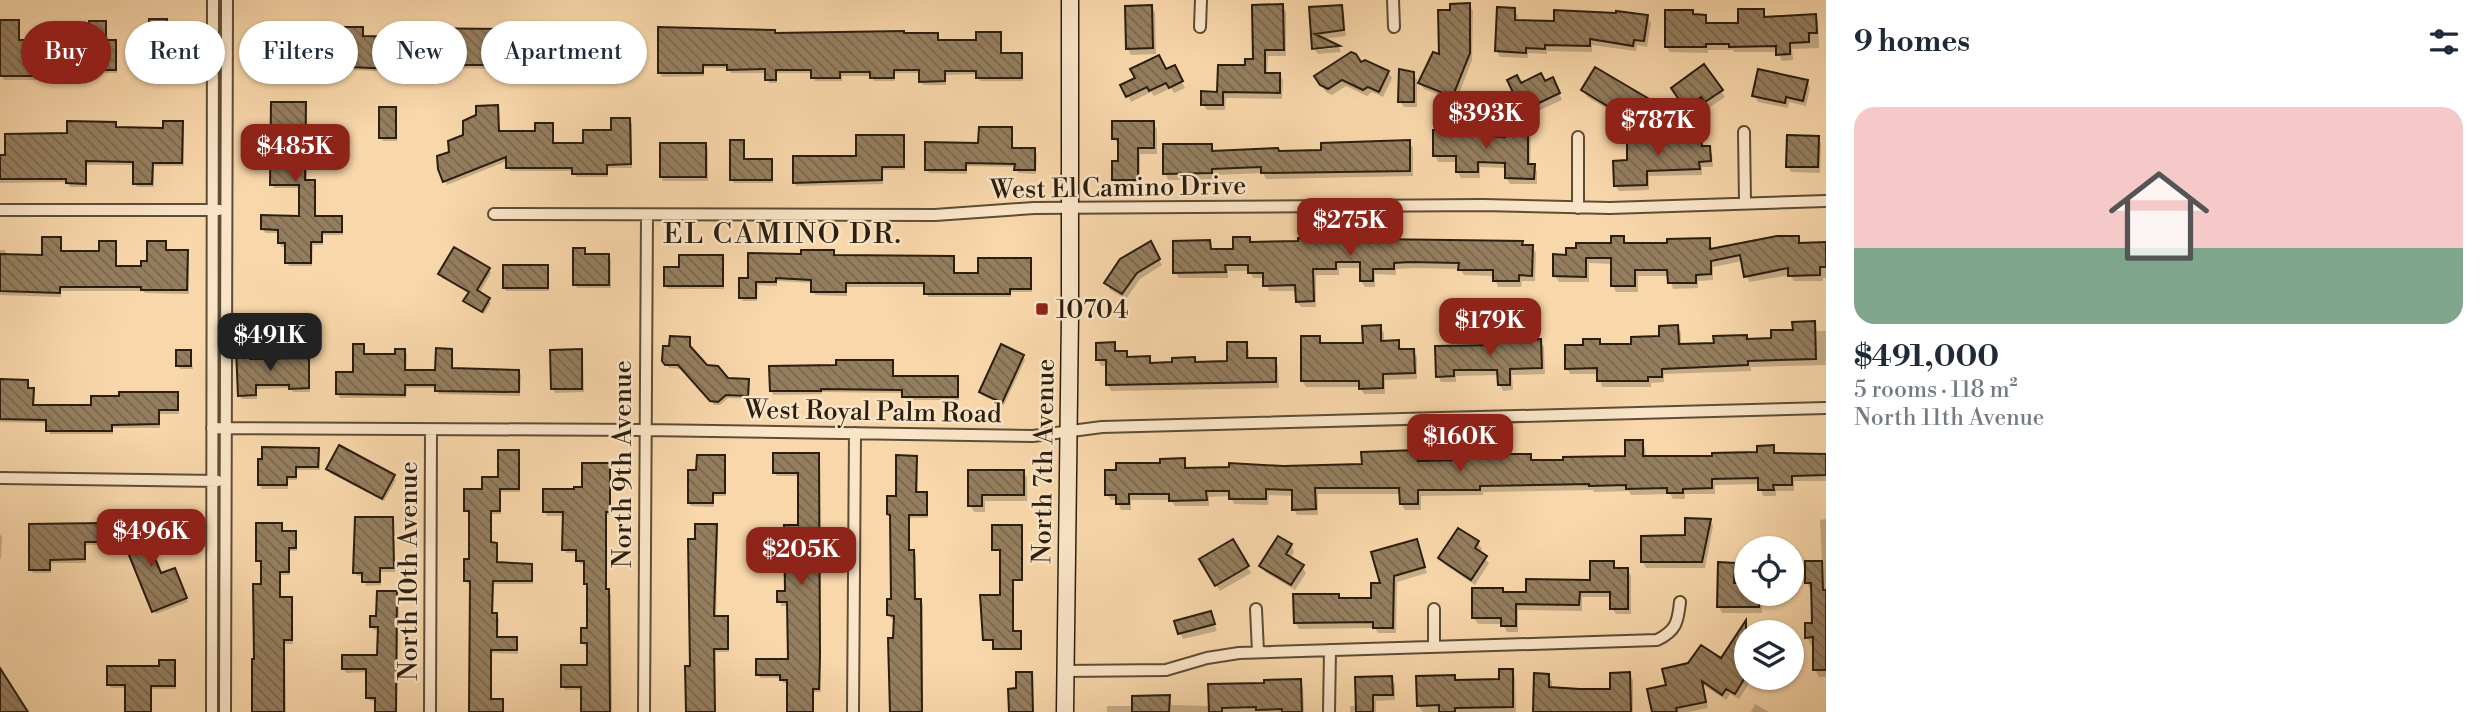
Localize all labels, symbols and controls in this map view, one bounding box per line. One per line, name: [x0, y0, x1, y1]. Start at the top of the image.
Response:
chip: Buy: [21, 21, 111, 84]
chip: Rent: [125, 21, 225, 84]
chip: Filters: [239, 21, 358, 84]
chip: New: [372, 21, 467, 84]
chip: Apartment: [481, 21, 647, 84]
text: 9 homes: [1854, 23, 1970, 61]
icon: filters: [2425, 23, 2463, 61]
pin: $393K: [1437, 92, 1535, 151]
pin: $787K: [1609, 99, 1707, 158]
text: $393K: [1449, 100, 1523, 128]
text: $787K: [1621, 107, 1695, 135]
pin: $485K: [246, 124, 344, 184]
text: $485K: [257, 133, 333, 161]
icon: home: [2096, 153, 2222, 279]
street label: West El Camino Drive: [989, 170, 1246, 206]
pin: $275K: [1301, 198, 1399, 258]
text: $275K: [1313, 207, 1387, 235]
district label: EL CAMINO DR.: [663, 217, 903, 252]
place label: 10704: [1056, 294, 1129, 326]
pin: $179K: [1441, 298, 1539, 358]
marker: 10704: [1034, 301, 1050, 317]
text: $179K: [1455, 307, 1525, 335]
pin: $491K: [221, 314, 319, 373]
text: $491K: [234, 322, 306, 350]
text: $491,000: [1854, 338, 1999, 376]
street label: North 7th Avenue: [1026, 358, 1062, 564]
street label: North 9th Avenue: [607, 360, 639, 568]
text: 5 rooms · 118 m²: [1854, 376, 2018, 404]
street label: West Royal Palm Road: [743, 394, 1002, 430]
text: North 11th Avenue: [1854, 404, 2044, 432]
pin: $160K: [1411, 414, 1509, 474]
text: $160K: [1423, 423, 1497, 451]
street label: North 10th Avenue: [393, 461, 425, 681]
pin: $496K: [102, 510, 200, 569]
text: $496K: [113, 518, 189, 546]
pin: $205K: [752, 528, 850, 587]
text: $205K: [762, 536, 840, 564]
map controls: [1734, 536, 1804, 690]
button: locate: [1734, 536, 1804, 606]
button: layers: [1734, 620, 1804, 690]

